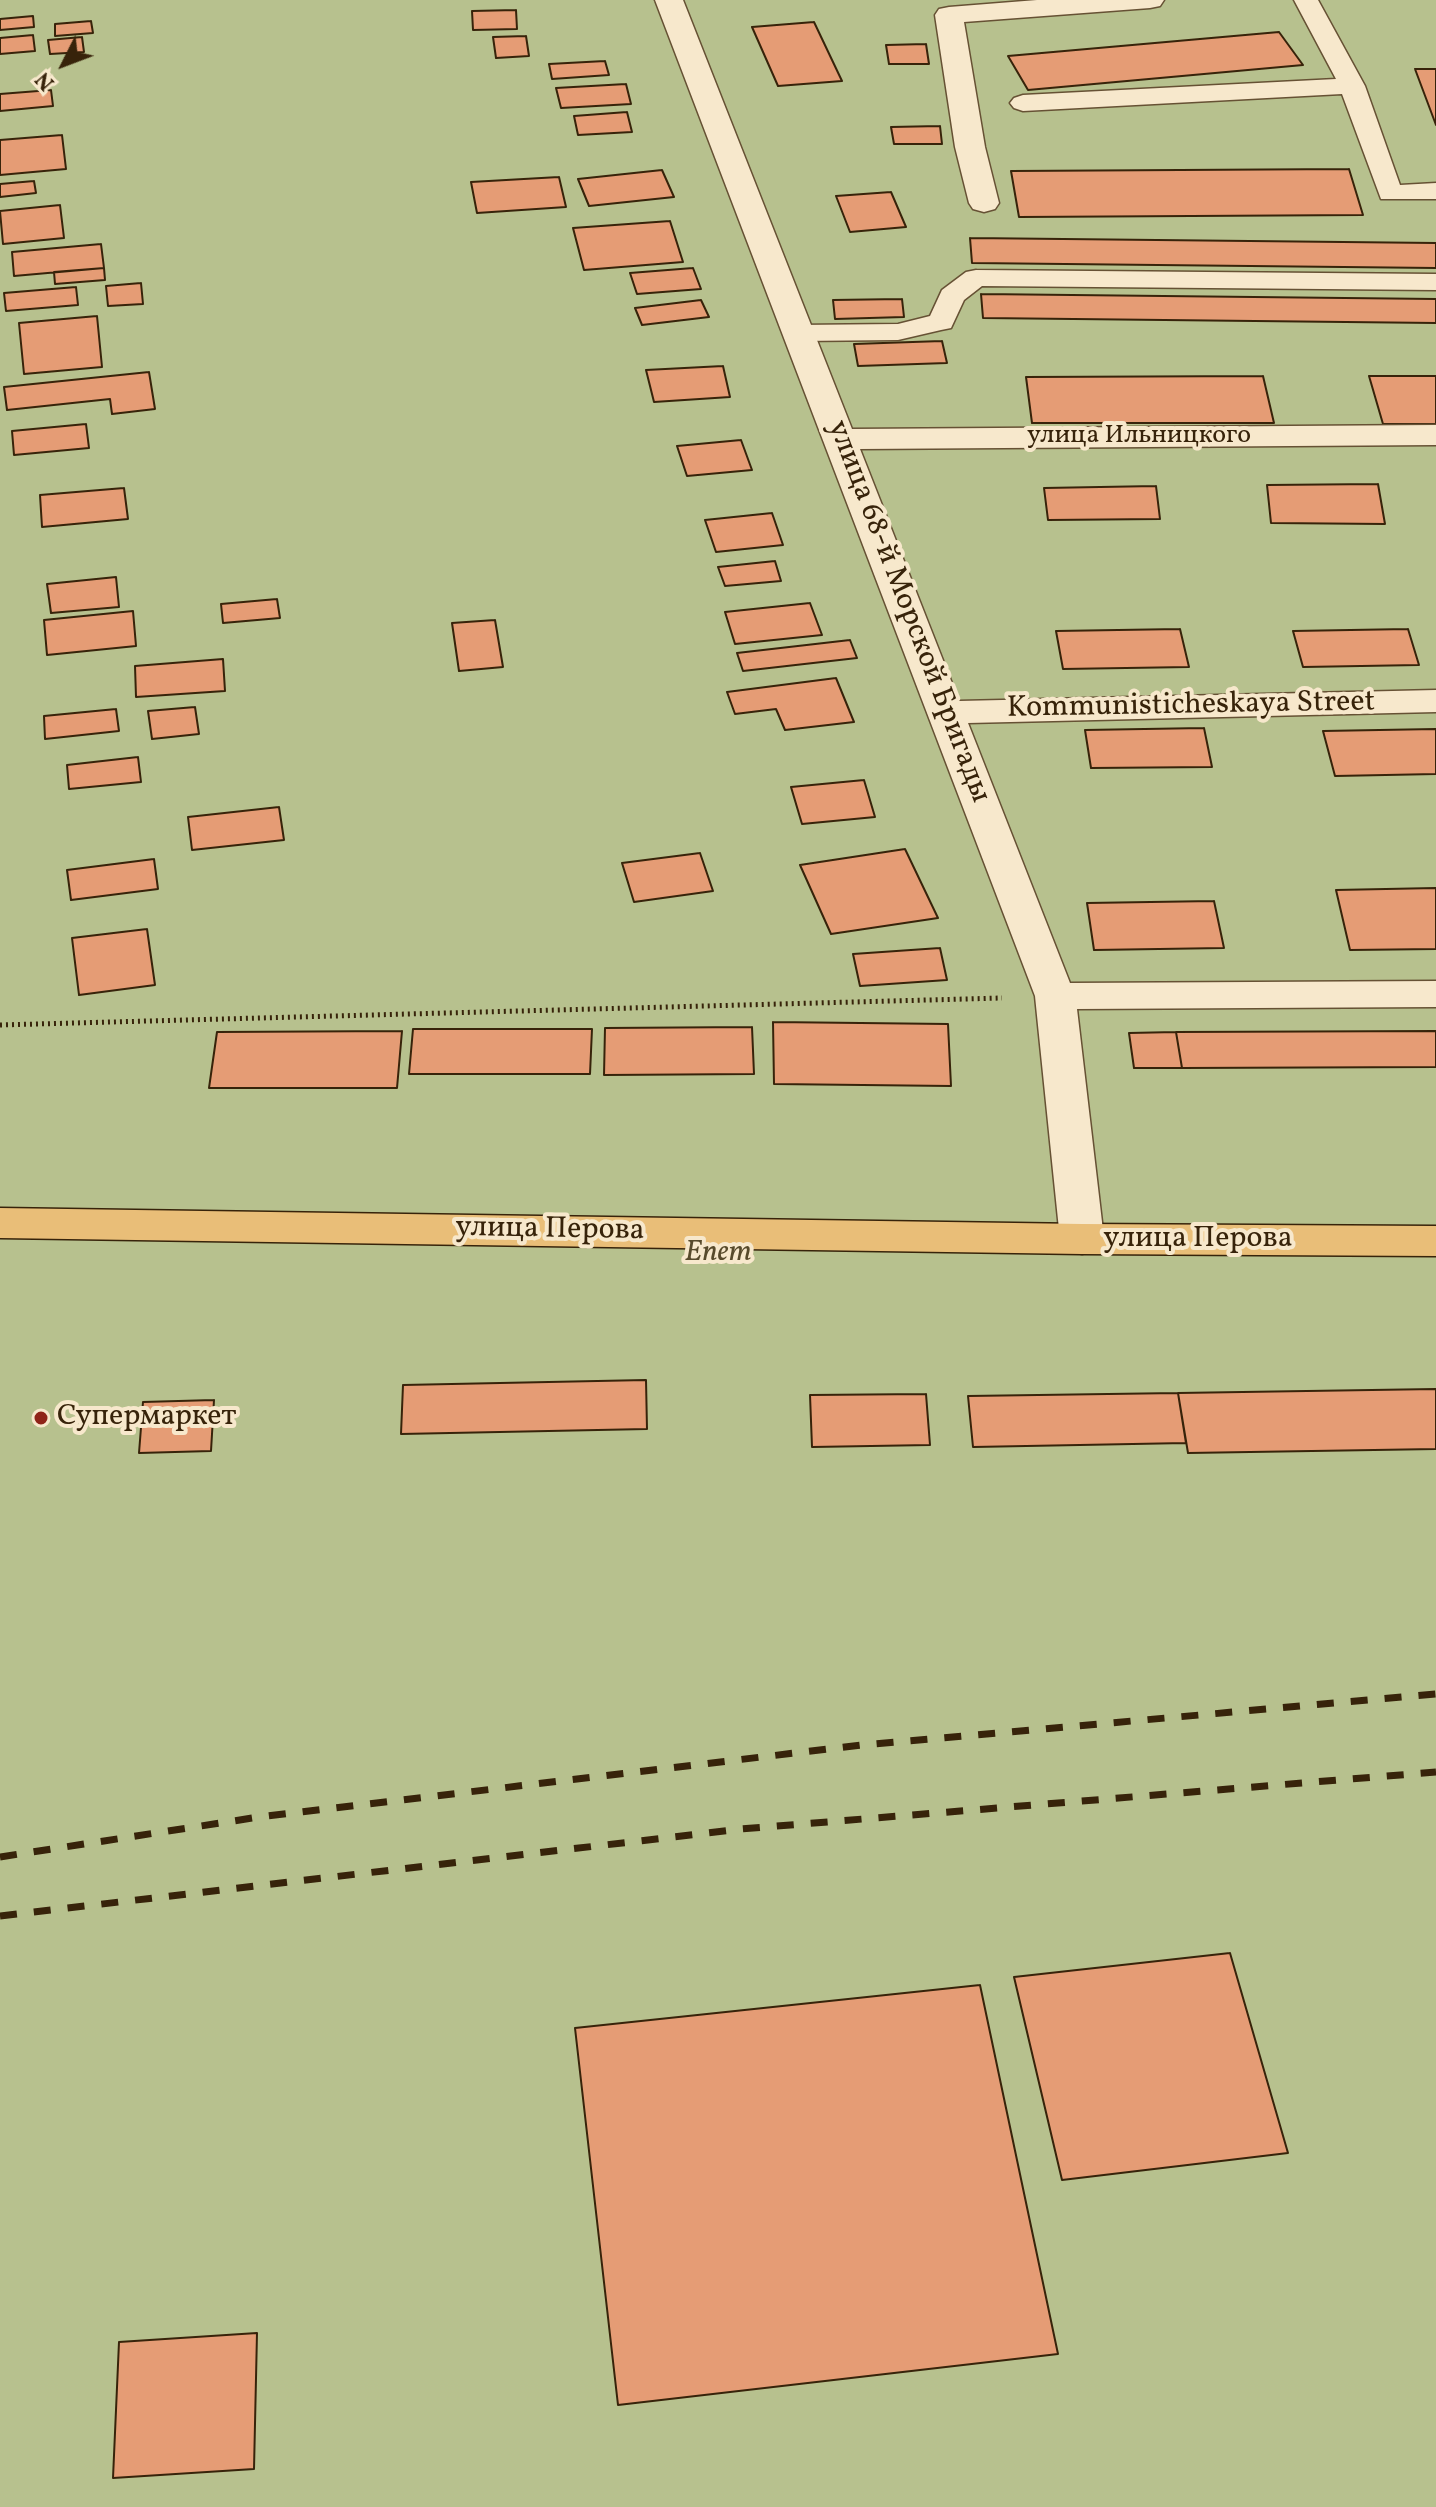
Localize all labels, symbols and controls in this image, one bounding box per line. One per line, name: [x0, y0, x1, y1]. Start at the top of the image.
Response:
north arrow: [24, 24, 104, 104]
text: N: [29, 64, 63, 97]
street label: улица 68-й Морской Бригады: [817, 416, 997, 808]
street label: улица Ильницкого: [1027, 421, 1251, 453]
street label: Kommunisticheskaya Street: [1007, 686, 1375, 728]
street label: улица Перова: [455, 1211, 645, 1251]
street label: улица Перова: [1103, 1222, 1293, 1258]
park label: Enem: [684, 1236, 752, 1272]
place label: Супермаркет: [57, 1400, 236, 1436]
marker: Супермаркет: [32, 1409, 50, 1427]

